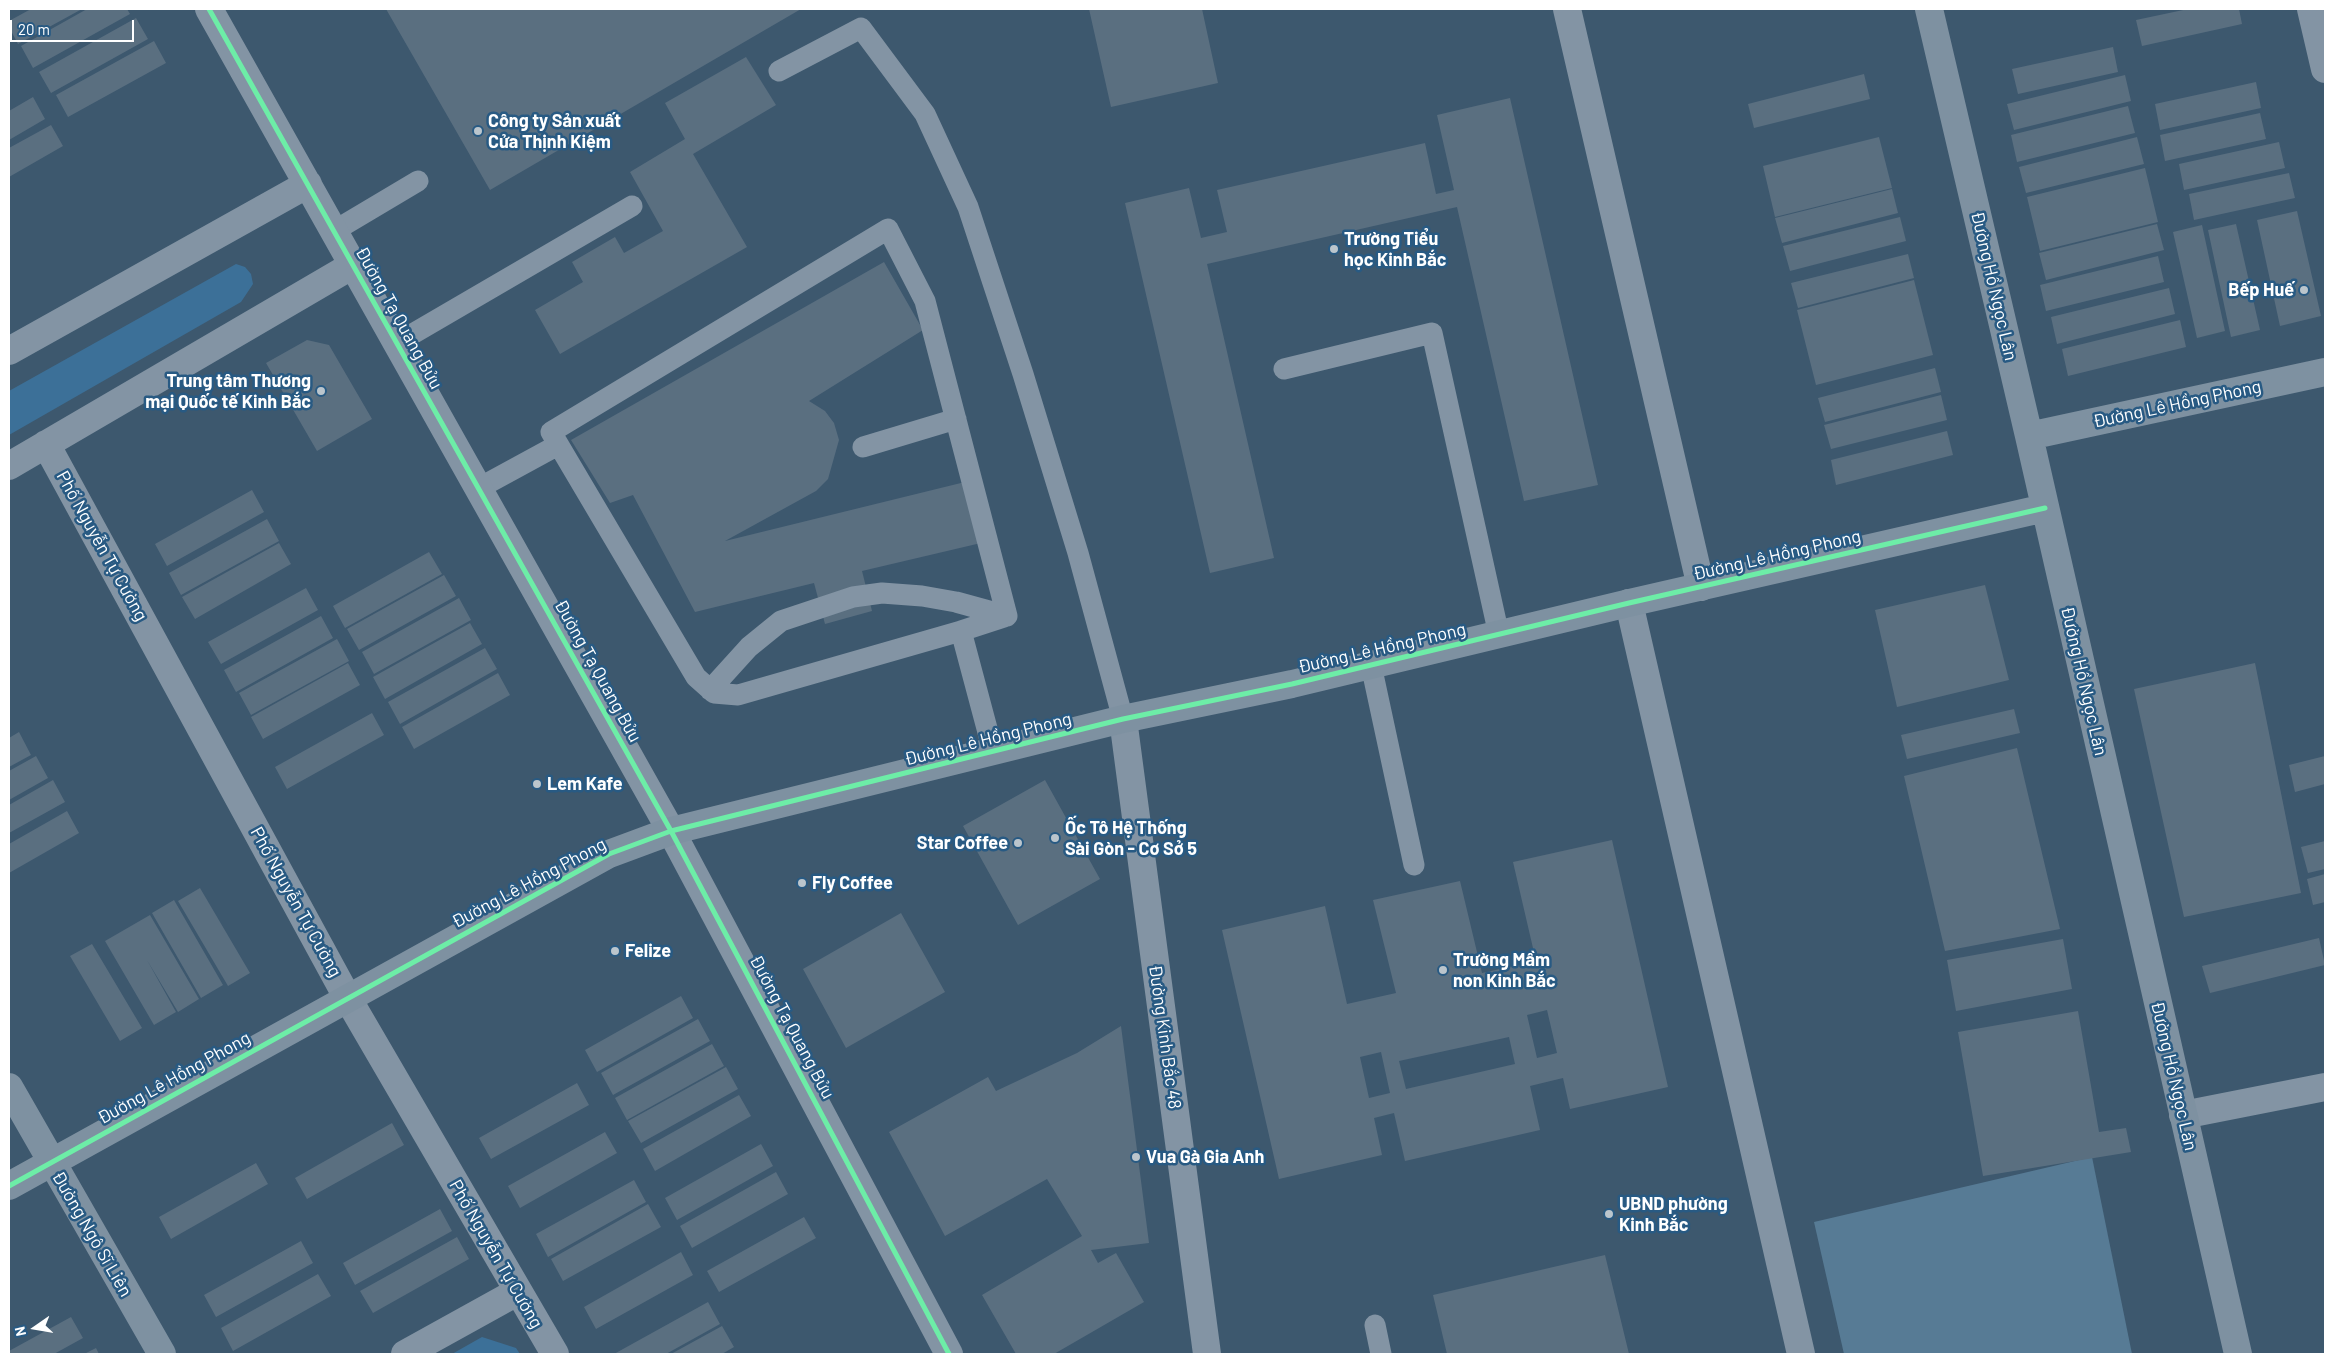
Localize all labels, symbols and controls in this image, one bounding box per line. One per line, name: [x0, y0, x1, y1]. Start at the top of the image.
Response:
scale bar: [12, 10, 136, 42]
text: 20 m: [18, 20, 50, 38]
place label: Công ty Sản xuất Cửa Thịnh Kiệm: [488, 110, 621, 152]
marker: Công ty Sản xuất Cửa Thịnh Kiệm: [472, 125, 484, 137]
street label: Đường Hồ Ngọc Lân: [1966, 209, 2022, 363]
place label: Trường Tiểu học Kinh Bắc: [1344, 228, 1446, 270]
street label: Đường Tạ Quang Bửu: [351, 243, 447, 393]
marker: Trường Tiểu học Kinh Bắc: [1328, 243, 1340, 255]
place label: Bếp Huế: [2228, 279, 2294, 301]
marker: Bếp Huế: [2298, 284, 2310, 296]
place label: Trung tâm Thương mại Quốc tế Kinh Bắc: [145, 370, 311, 412]
street label: Đường Lê Hồng Phong: [2091, 376, 2263, 432]
marker: Trung tâm Thương mại Quốc tế Kinh Bắc: [315, 385, 327, 397]
street label: Phố Nguyễn Tự Cường: [52, 467, 152, 625]
street label: Đường Lê Hồng Phong: [1691, 525, 1863, 585]
street label: Đường Tạ Quang Bửu: [550, 596, 646, 746]
street label: Đường Hồ Ngọc Lân: [2056, 604, 2112, 758]
street label: Đường Lê Hồng Phong: [1296, 618, 1468, 678]
street label: Đường Lê Hồng Phong: [902, 708, 1074, 770]
place label: Lem Kafe: [547, 773, 623, 795]
marker: Lem Kafe: [531, 778, 543, 790]
place label: Ốc Tô Hệ Thống Sài Gòn - Cơ Sở 5: [1065, 817, 1197, 860]
street label: Phố Nguyễn Tự Cường: [246, 823, 346, 981]
place label: Star Coffee: [917, 832, 1008, 854]
marker: Ốc Tô Hệ Thống Sài Gòn - Cơ Sở 5: [1049, 832, 1061, 844]
street label: Đường Lê Hồng Phong: [448, 833, 610, 933]
marker: Star Coffee: [1012, 837, 1024, 849]
place label: Fly Coffee: [812, 872, 893, 894]
marker: Fly Coffee: [796, 877, 808, 889]
place label: Felize: [625, 940, 671, 962]
marker: Felize: [609, 945, 621, 957]
place label: Trường Mầm non Kinh Bắc: [1453, 949, 1556, 992]
street label: Đường Tạ Quang Bửu: [745, 951, 839, 1103]
street label: Đường Kinh Bắc 48: [1144, 964, 1186, 1110]
marker: Trường Mầm non Kinh Bắc: [1437, 964, 1449, 976]
street label: Đường Hồ Ngọc Lân: [2146, 999, 2202, 1153]
street label: Đường Lê Hồng Phong: [94, 1027, 254, 1129]
place label: Vua Gà Gia Anh: [1146, 1146, 1264, 1168]
marker: Vua Gà Gia Anh: [1130, 1151, 1142, 1163]
street label: Đường Ngô Sĩ Liên: [47, 1167, 137, 1301]
street label: Phố Nguyễn Tự Cường: [445, 1176, 547, 1332]
place label: UBND phường Kinh Bắc: [1619, 1193, 1728, 1236]
marker: UBND phường Kinh Bắc: [1603, 1208, 1615, 1220]
north arrow: [10, 1303, 60, 1353]
text: N: [11, 1325, 29, 1338]

